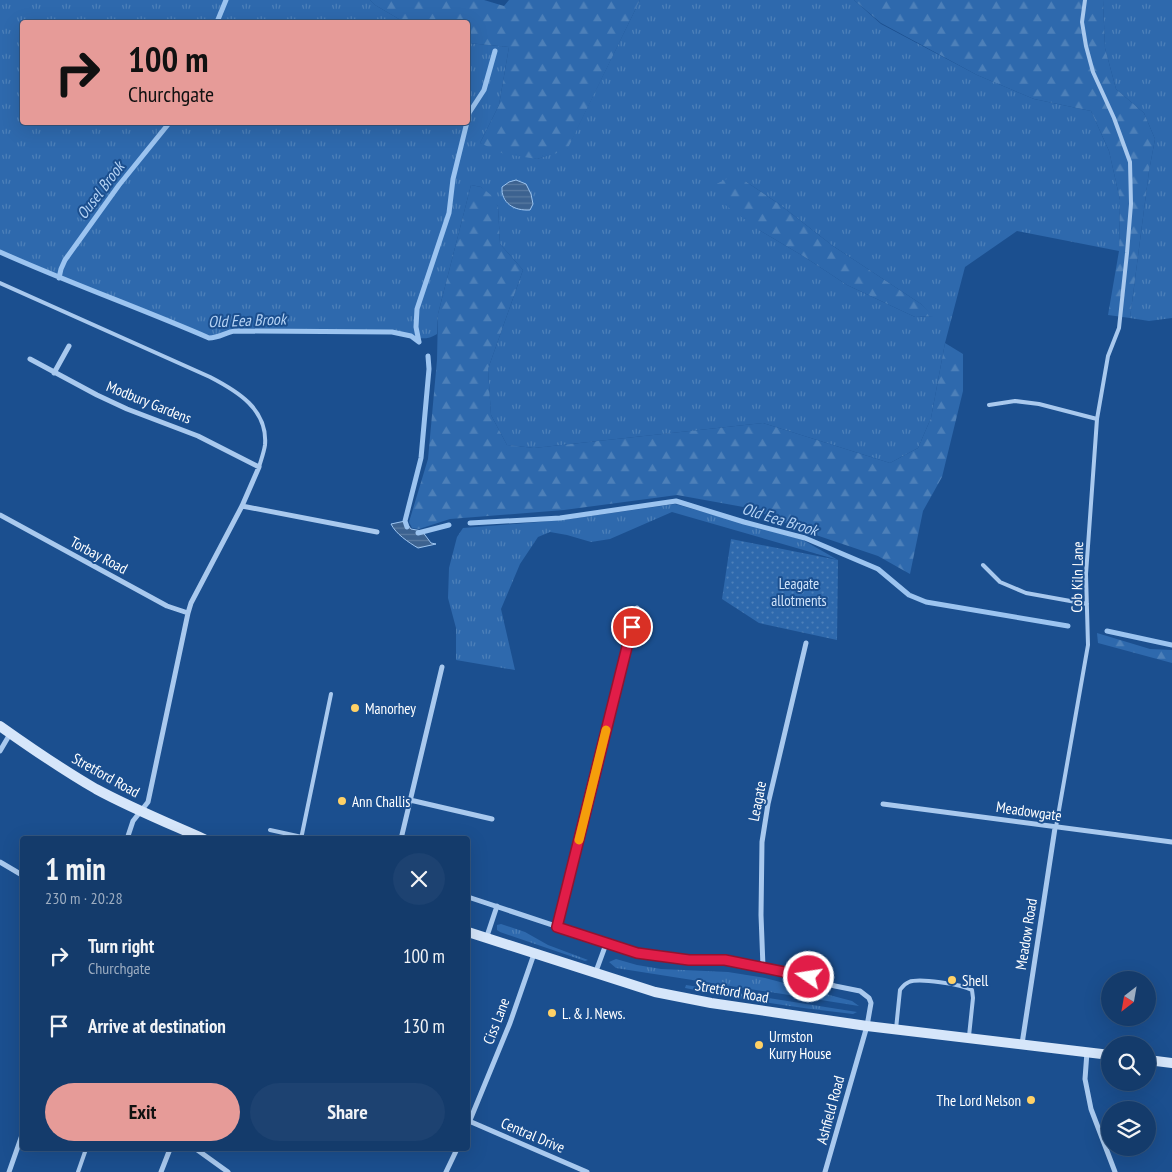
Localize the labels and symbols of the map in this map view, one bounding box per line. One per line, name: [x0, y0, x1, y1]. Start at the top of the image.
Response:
water label: Ousel Brook: [72, 156, 129, 223]
water label: Old Eea Brook: [208, 309, 288, 331]
street label: Modbury Gardens: [104, 376, 194, 428]
water label: Old Eea Brook: [740, 498, 822, 540]
street label: Torbay Road: [67, 532, 131, 578]
street label: Cob Kiln Lane: [1067, 541, 1087, 613]
park label: Leagate allotments: [771, 574, 827, 610]
pin: [611, 606, 653, 648]
place label: Manorhey: [365, 699, 416, 718]
marker: Manorhey: [349, 702, 361, 714]
street label: Stretford Road: [69, 749, 143, 801]
street label: Leagate: [744, 779, 770, 823]
place label: Ann Challis: [352, 792, 410, 811]
marker: Ann Challis: [336, 795, 348, 807]
street label: Meadowgate: [995, 797, 1063, 825]
street label: Meadow Road: [1011, 897, 1041, 971]
position arrow: [782, 950, 834, 1002]
place label: Shell: [962, 971, 989, 990]
north arrow: [1101, 971, 1156, 1026]
marker: Shell: [946, 974, 958, 986]
street label: Stretford Road: [694, 975, 770, 1007]
street label: Ciss Lane: [478, 995, 514, 1047]
place label: L. & J. News.: [562, 1004, 626, 1023]
marker: L. & J. News.: [546, 1007, 558, 1019]
place label: Urmston Kurry House: [769, 1027, 832, 1063]
marker: Urmston Kurry House: [753, 1039, 765, 1051]
street label: Ashfield Road: [812, 1074, 848, 1146]
place label: The Lord Nelson: [937, 1091, 1021, 1110]
marker: The Lord Nelson: [1025, 1094, 1037, 1106]
street label: Central Drive: [498, 1113, 568, 1157]

